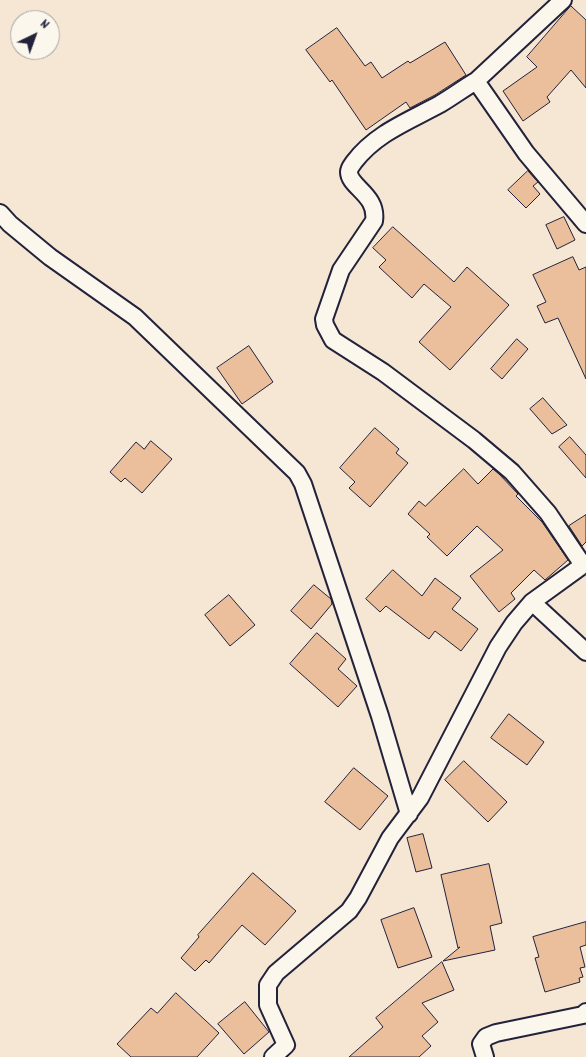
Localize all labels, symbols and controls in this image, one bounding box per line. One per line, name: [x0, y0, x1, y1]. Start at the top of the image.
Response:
north arrow: [10, 10, 60, 60]
text: N: [35, 15, 54, 34]

